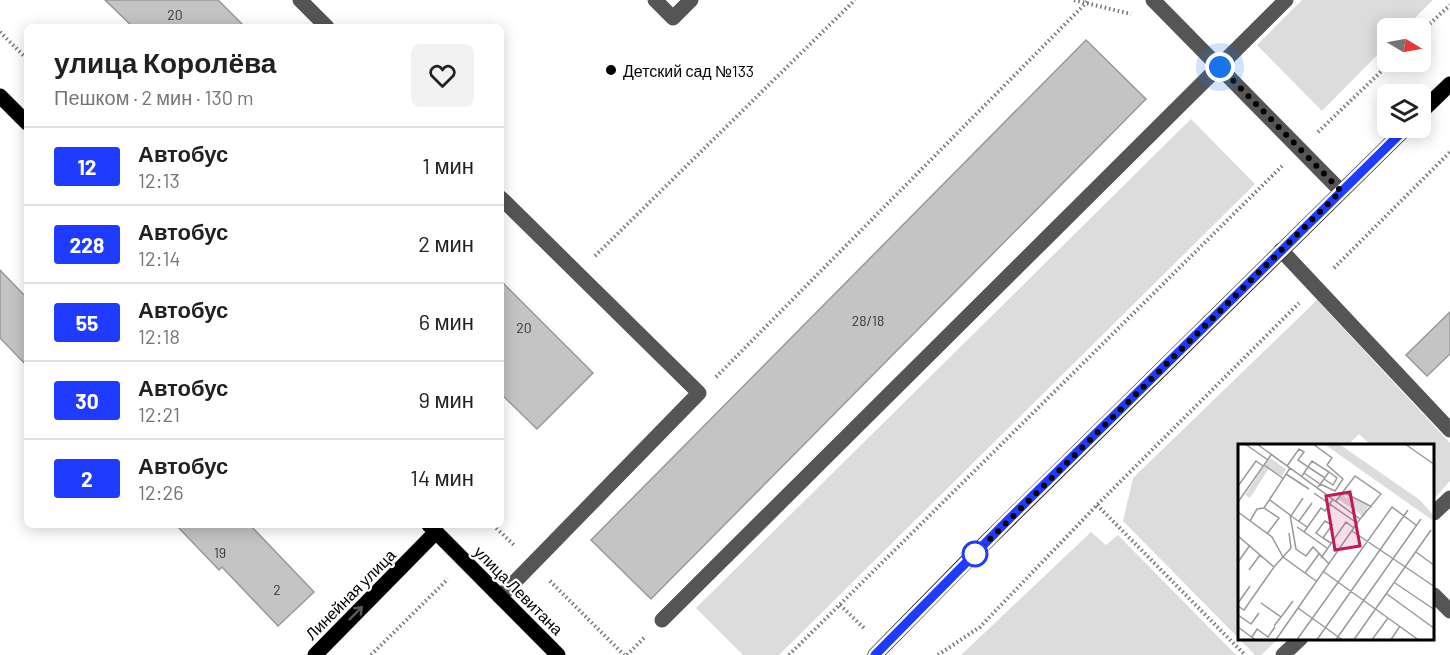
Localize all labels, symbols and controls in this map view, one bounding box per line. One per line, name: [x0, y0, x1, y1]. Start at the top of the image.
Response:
house number: 20: [167, 6, 183, 23]
north arrow: [1377, 18, 1431, 72]
map controls: [1377, 18, 1431, 138]
button: heart: [411, 44, 474, 107]
text: улица Королёва: [54, 45, 276, 79]
your location: [1205, 52, 1235, 82]
place label: Детский сад №133: [623, 61, 754, 80]
marker: Детский сад №133: [604, 63, 618, 77]
button: layers: [1377, 84, 1431, 138]
text: Пешком · 2 мин · 130 m: [54, 85, 254, 109]
text: Автобус: [138, 140, 228, 166]
text: 1 мин: [422, 152, 474, 178]
text: 12: [77, 154, 97, 179]
text: 12:13: [138, 168, 180, 192]
text: Автобус: [138, 218, 228, 244]
text: 2 мин: [418, 230, 474, 256]
text: 228: [70, 232, 104, 257]
text: 12:14: [138, 246, 181, 270]
text: Автобус: [138, 296, 228, 322]
text: 6 мин: [419, 308, 474, 334]
text: 55: [76, 310, 98, 335]
house number: 28/18: [852, 312, 884, 329]
house number: 20: [516, 319, 532, 336]
text: 12:18: [138, 324, 180, 348]
text: Автобус: [138, 374, 228, 400]
text: 9 мин: [419, 386, 474, 412]
text: 30: [75, 388, 99, 413]
text: 12:21: [138, 402, 180, 426]
inset map: [1238, 444, 1435, 640]
text: Автобус: [138, 452, 228, 478]
text: 14 мин: [410, 464, 474, 490]
text: 2: [81, 466, 93, 491]
text: 12:26: [138, 480, 184, 504]
unlabelled marker: [962, 541, 988, 567]
street label: улица Левитана: [471, 542, 567, 638]
house number: 19: [214, 544, 226, 561]
street label: Линейная улица: [301, 545, 399, 643]
house number: 2: [273, 581, 281, 598]
one-way arrow: [349, 606, 364, 621]

